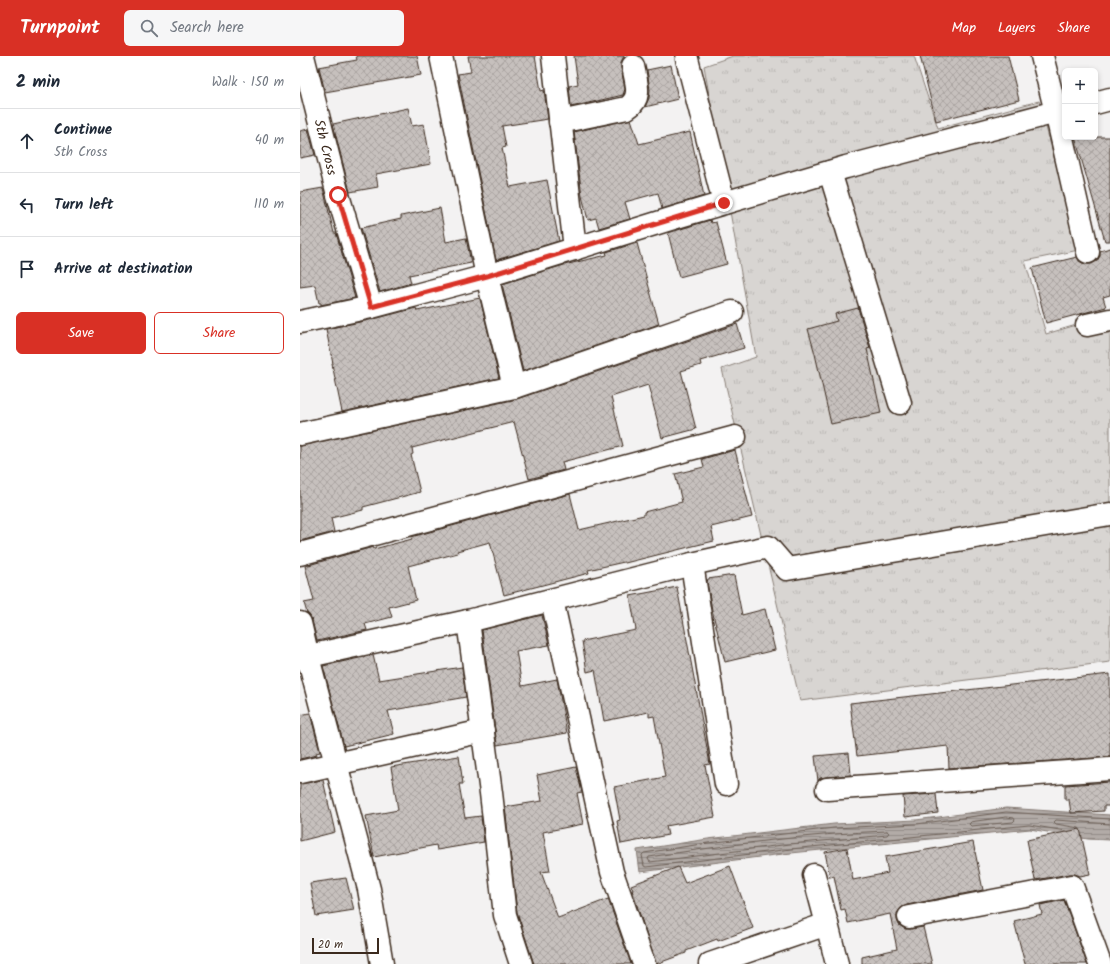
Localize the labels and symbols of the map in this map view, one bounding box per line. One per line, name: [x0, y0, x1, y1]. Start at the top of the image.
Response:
street label: 5th Cross: [307, 117, 343, 178]
route start: [329, 186, 347, 204]
route end: [715, 194, 733, 212]
scale bar: [312, 936, 379, 955]

